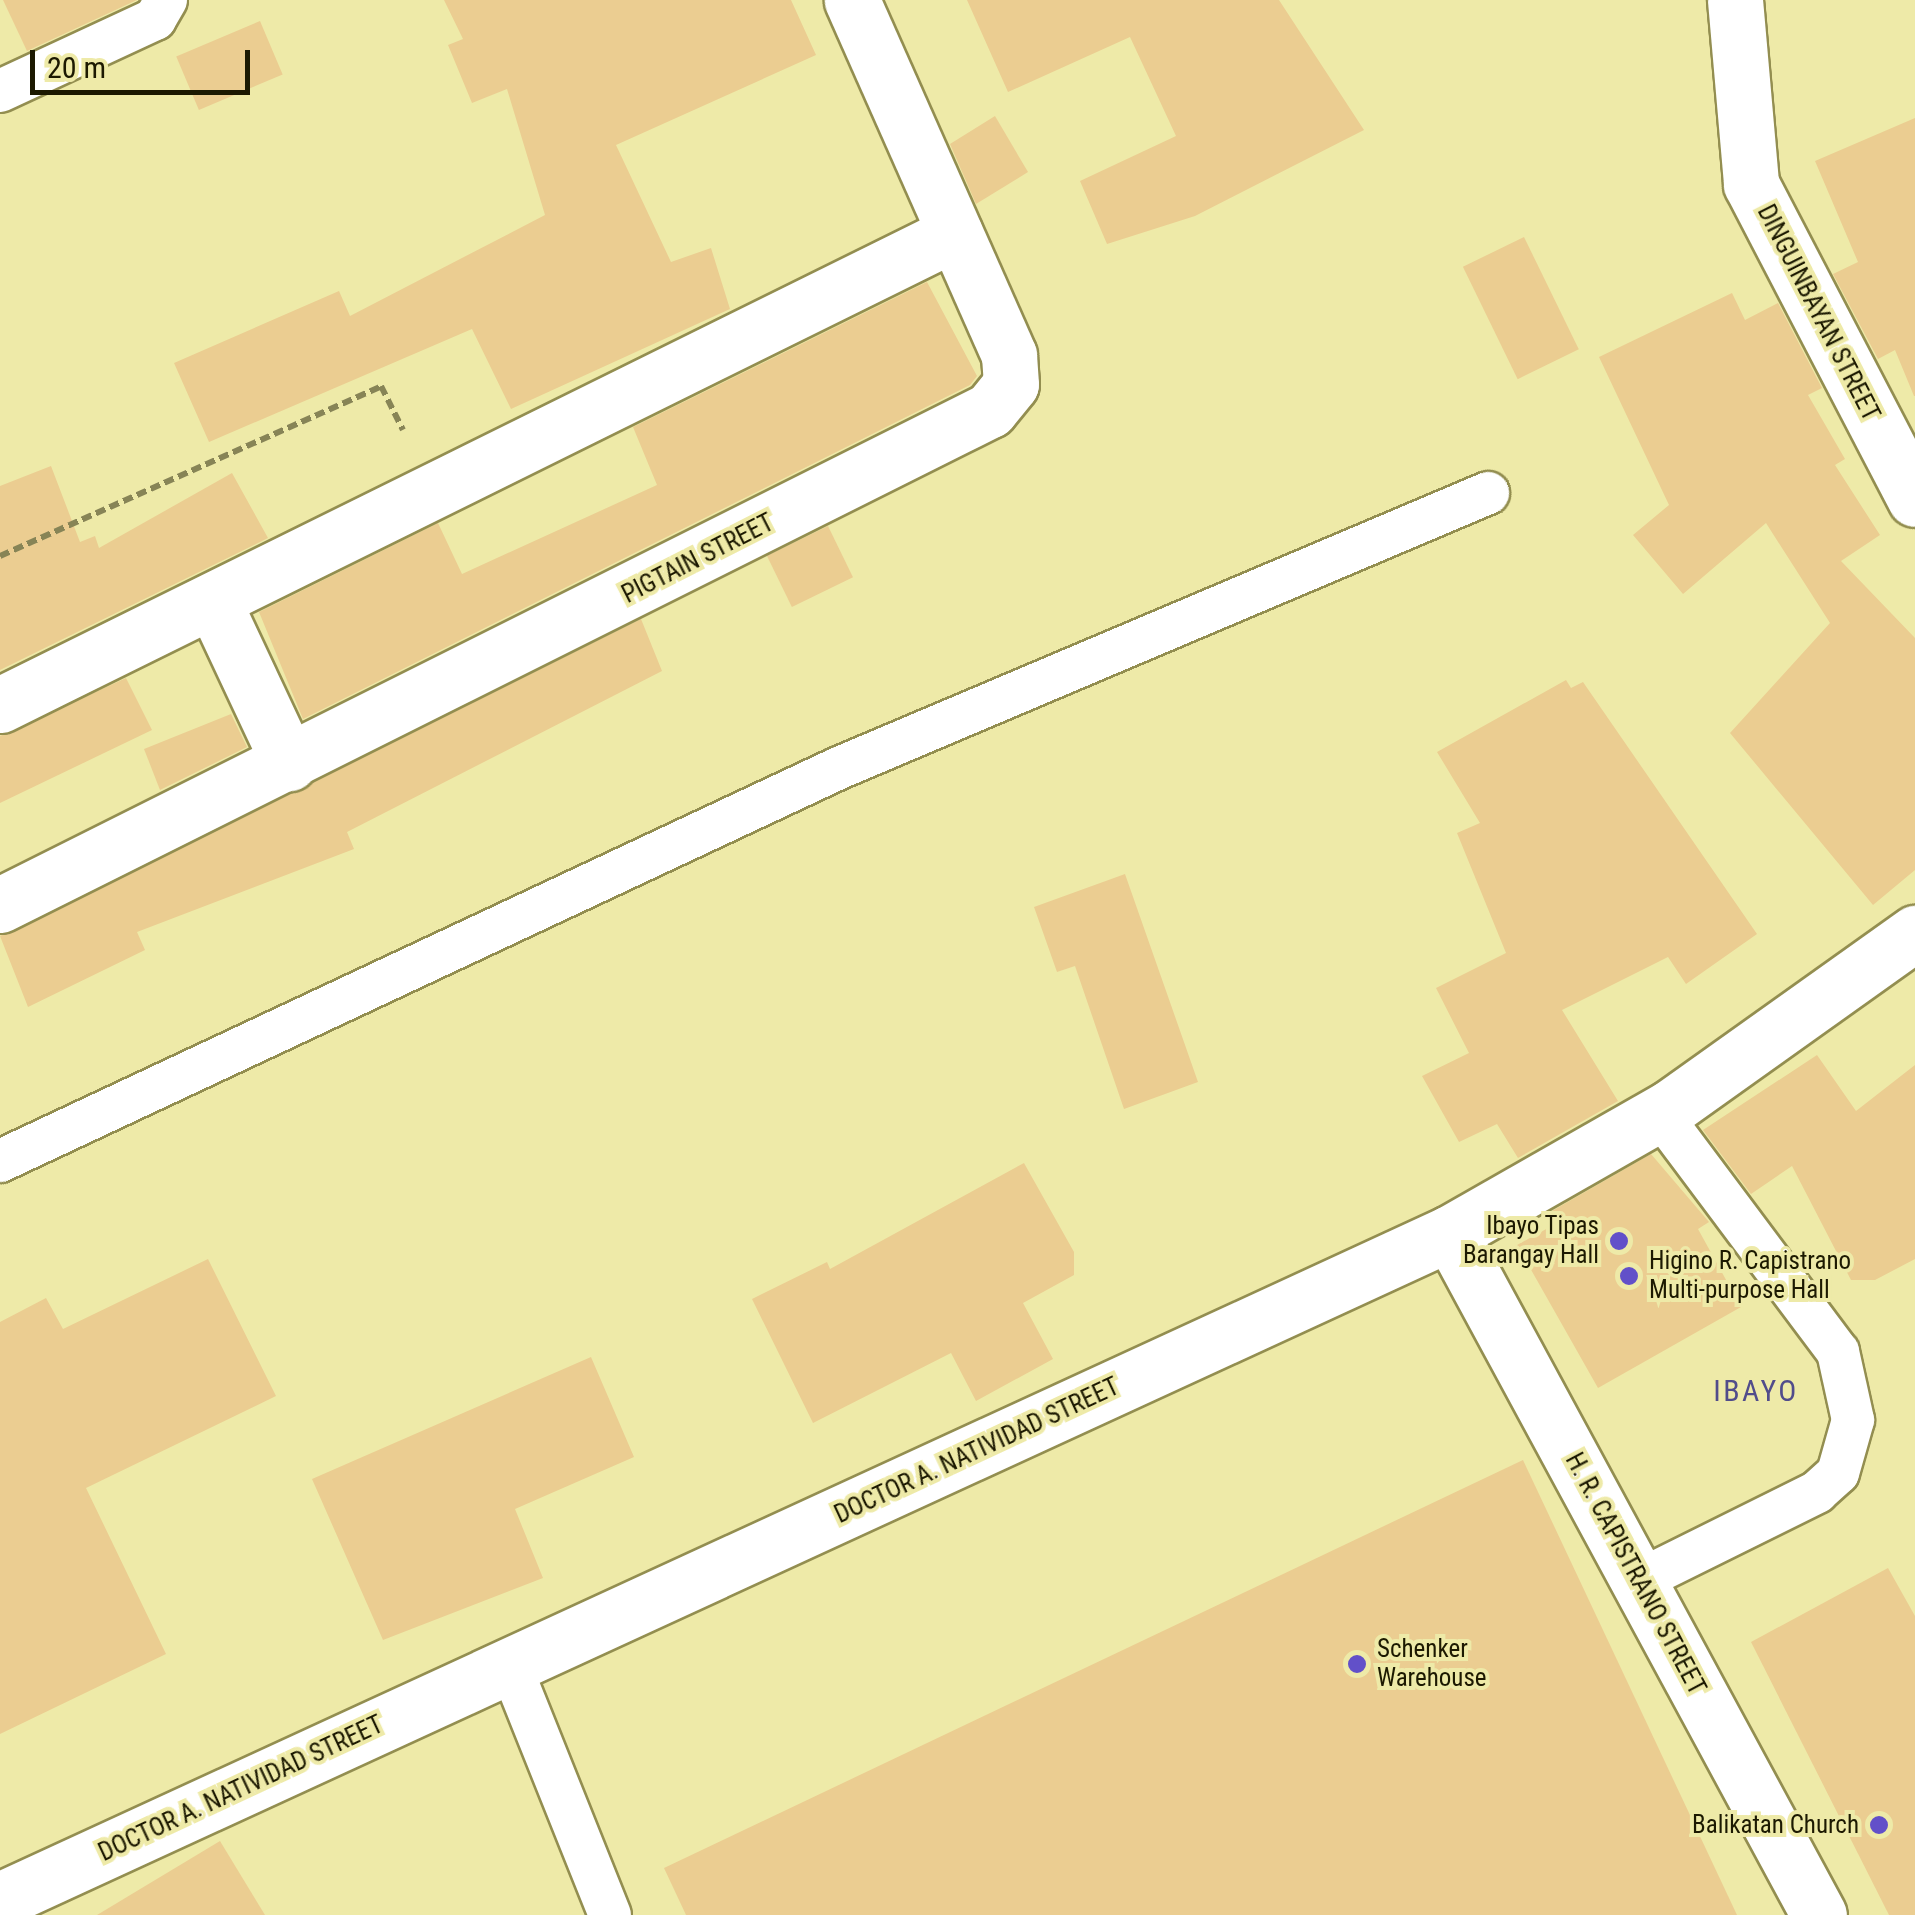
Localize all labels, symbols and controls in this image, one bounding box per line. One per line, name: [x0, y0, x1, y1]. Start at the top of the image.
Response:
scale bar: [35, 30, 255, 92]
text: 20 m: [47, 50, 106, 85]
street label: DINGUINBAYAN STREET: [1751, 200, 1885, 426]
street label: PIGTAIN STREET: [617, 508, 779, 610]
place label: Ibayo Tipas Barangay Hall: [1463, 1212, 1599, 1271]
marker: Ibayo Tipas Barangay Hall: [1608, 1230, 1630, 1252]
place label: Higino R. Capistrano Multi-purpose Hall: [1649, 1247, 1851, 1306]
marker: Higino R. Capistrano Multi-purpose Hall: [1618, 1265, 1640, 1287]
street label: DOCTOR A. NATIVIDAD STREET: [830, 1372, 1124, 1530]
district label: IBAYO: [1713, 1373, 1799, 1409]
street label: H. R. CAPISTRANO STREET: [1559, 1448, 1711, 1700]
place label: Schenker Warehouse: [1377, 1635, 1487, 1694]
marker: Schenker Warehouse: [1346, 1653, 1368, 1675]
street label: DOCTOR A. NATIVIDAD STREET: [94, 1710, 388, 1868]
place label: Balikatan Church: [1692, 1810, 1859, 1840]
marker: Balikatan Church: [1868, 1814, 1890, 1836]

